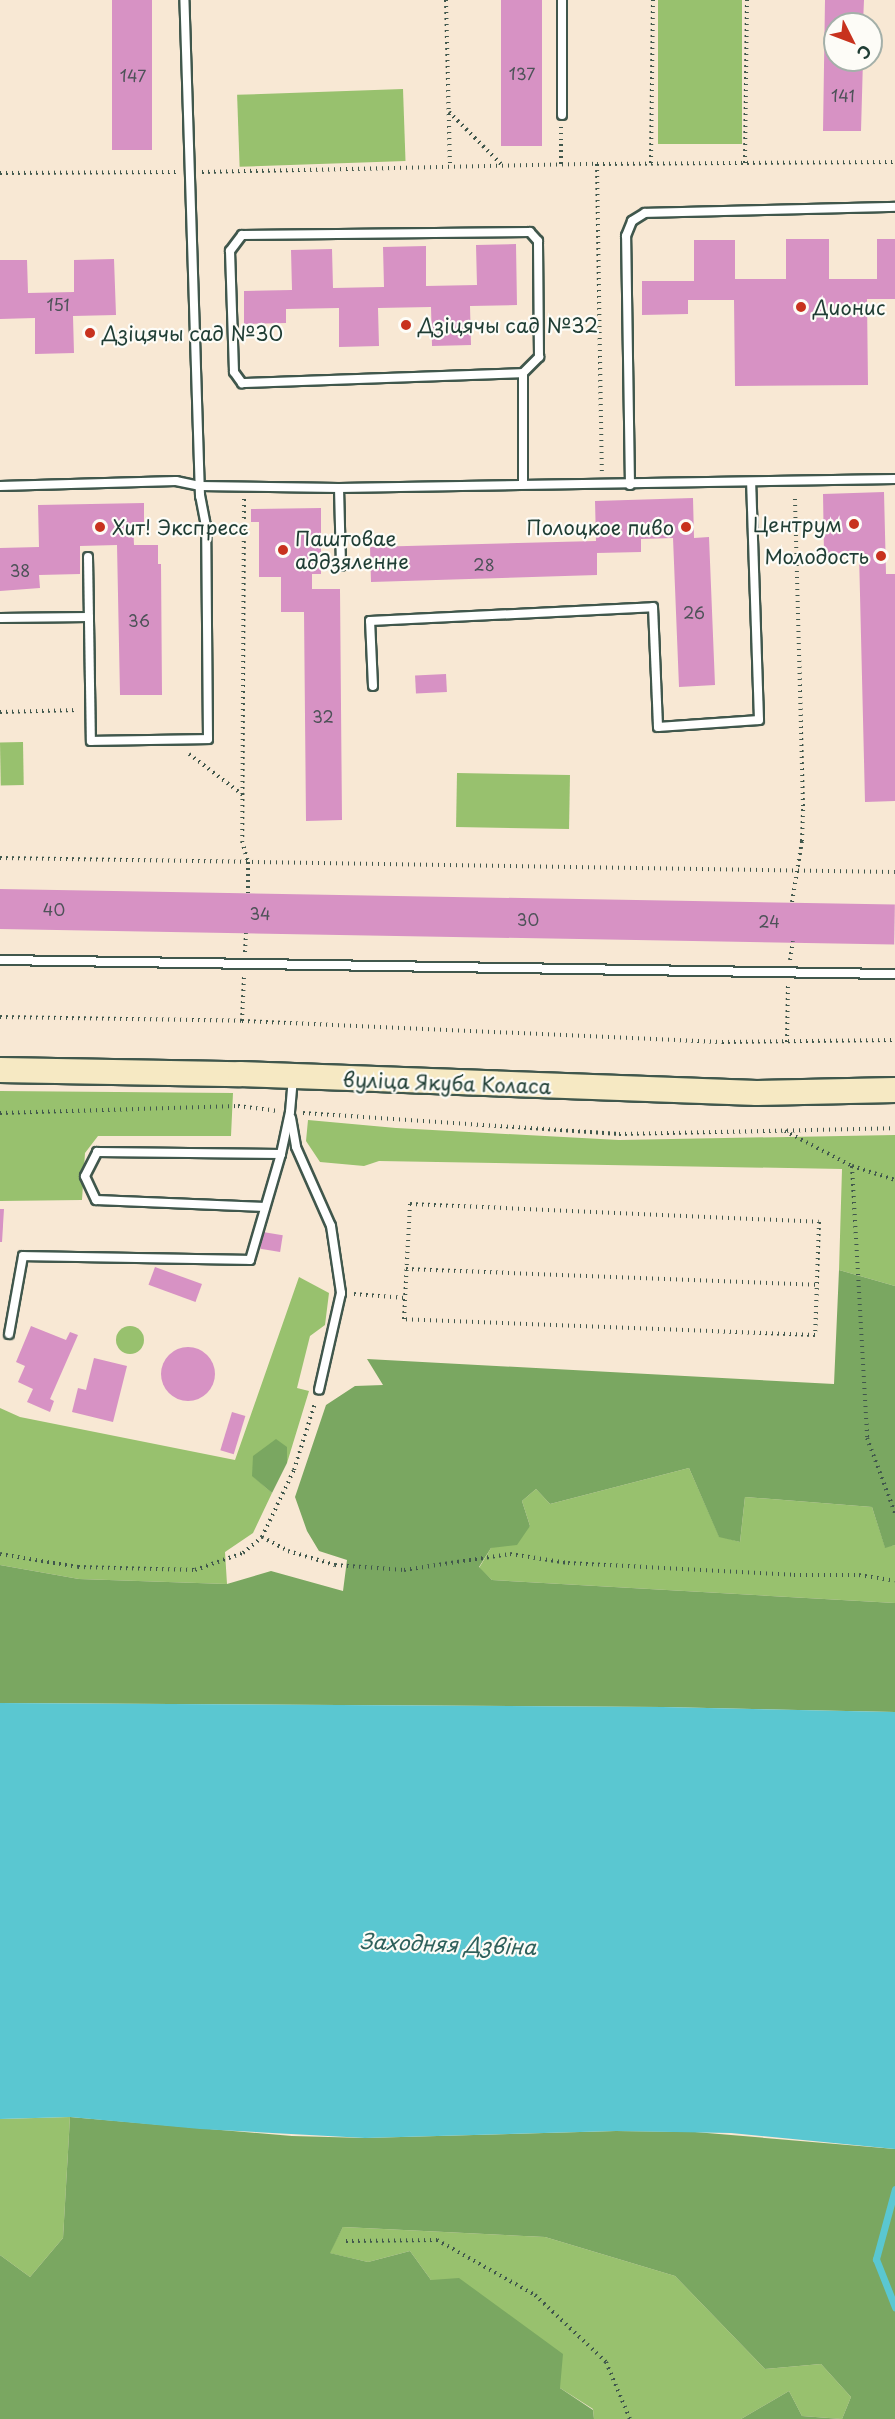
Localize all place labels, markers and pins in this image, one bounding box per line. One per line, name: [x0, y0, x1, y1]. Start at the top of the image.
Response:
place label: Дионис: [813, 295, 885, 319]
marker: Дионис: [794, 300, 808, 314]
place label: Дзіцячы сад №32: [418, 313, 599, 337]
marker: Дзіцячы сад №32: [399, 318, 413, 332]
place label: Дзіцячы сад №30: [102, 321, 284, 345]
marker: Дзіцячы сад №30: [83, 326, 97, 340]
place label: Центрум: [753, 512, 842, 536]
place label: Хит! Экспресс: [112, 515, 249, 539]
place label: Полоцкое пиво: [526, 515, 674, 539]
marker: Центрум: [847, 517, 861, 531]
marker: Хит! Экспресс: [93, 520, 107, 534]
marker: Полоцкое пиво: [679, 520, 693, 534]
place label: Паштовае аддзяленне: [295, 526, 409, 573]
marker: Паштовае аддзяленне: [276, 543, 290, 557]
place label: Молодость: [764, 544, 869, 568]
marker: Молодость: [874, 549, 888, 563]

